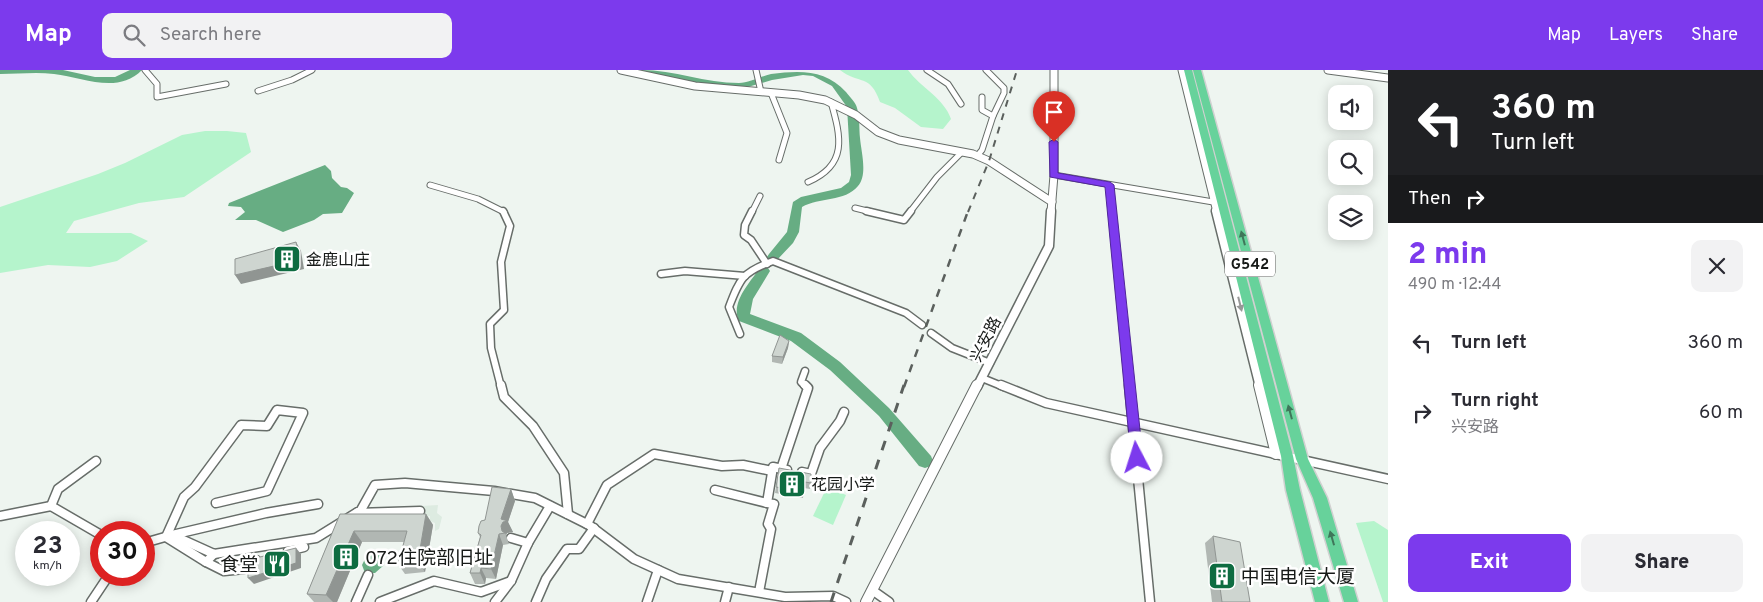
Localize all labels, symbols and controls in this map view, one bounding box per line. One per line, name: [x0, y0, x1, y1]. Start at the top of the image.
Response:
search box: [102, 13, 452, 58]
text: Map: [25, 20, 72, 50]
icon: search: [120, 21, 148, 49]
text: Search here: [160, 23, 261, 47]
text: Map: [1547, 24, 1581, 47]
text: Layers: [1609, 24, 1663, 47]
text: Share: [1691, 24, 1738, 47]
map controls: [1328, 85, 1373, 240]
button: sound: [1328, 85, 1373, 130]
text: 360 m: [1491, 87, 1596, 131]
icon: left: [1408, 90, 1473, 155]
pin: [1033, 91, 1075, 142]
icon: arrive: [1040, 98, 1068, 126]
text: Turn left: [1491, 130, 1574, 157]
button: search: [1328, 140, 1373, 185]
icon: right: [1461, 185, 1489, 213]
text: Then: [1408, 187, 1451, 211]
button: layers: [1328, 195, 1373, 240]
one-way arrow: [1238, 230, 1246, 245]
text: 2 min: [1408, 237, 1487, 274]
button: close: [1691, 240, 1743, 292]
building icon: 金鹿山庄: [272, 244, 302, 274]
place label: 金鹿山庄: [306, 251, 370, 271]
road number: G542: [1225, 252, 1275, 276]
text: 490 m · 12:44: [1408, 275, 1501, 295]
one-way arrow: [1236, 297, 1244, 312]
street label: 兴安路: [967, 314, 1007, 366]
icon: left: [1408, 329, 1436, 357]
text: Turn left: [1451, 331, 1527, 355]
text: 360 m: [1687, 331, 1743, 355]
text: Turn right: [1451, 389, 1539, 413]
icon: right: [1408, 399, 1436, 427]
text: 60 m: [1699, 401, 1743, 425]
one-way arrow: [1285, 404, 1293, 419]
text: 兴安路: [1451, 418, 1499, 438]
position arrow: [1110, 431, 1162, 483]
building icon: 花园小学: [777, 469, 807, 499]
place label: 花园小学: [811, 476, 875, 496]
speed limit sign: 30: [90, 521, 155, 586]
text: 23: [32, 531, 63, 563]
one-way arrow: [1328, 531, 1336, 546]
button: Exit: [1408, 534, 1571, 592]
button: Share: [1581, 534, 1743, 592]
building icon: 072住院部旧址: [331, 542, 361, 572]
place label: 072住院部旧址: [365, 547, 493, 571]
restaurant icon: 食堂: [262, 549, 292, 579]
place label: 食堂: [220, 554, 258, 578]
text: km/h: [33, 558, 62, 574]
building icon: 中国电信大厦: [1207, 561, 1237, 591]
place label: 中国电信大厦: [1241, 566, 1355, 590]

